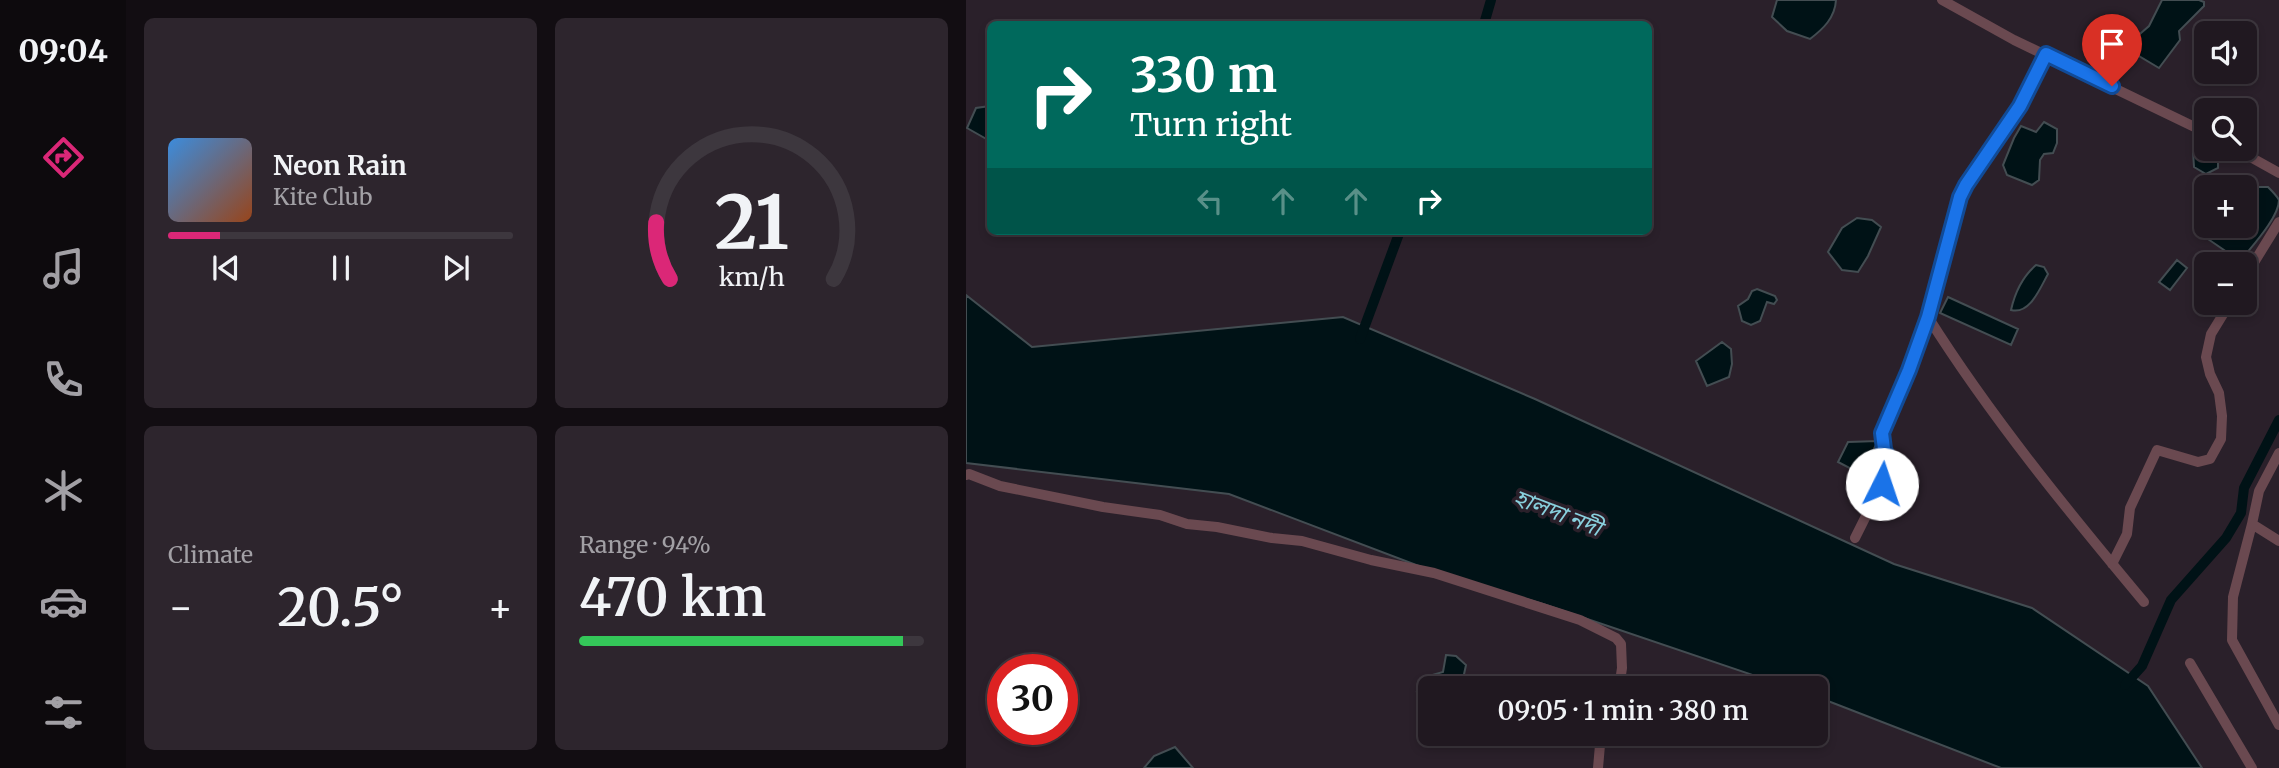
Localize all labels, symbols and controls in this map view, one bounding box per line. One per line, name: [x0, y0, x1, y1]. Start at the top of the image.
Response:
pin: [2082, 14, 2142, 86]
map controls: [2194, 21, 2257, 315]
button: sound: [2194, 21, 2257, 84]
icon: arrive: [2093, 25, 2131, 63]
text: 09:04: [18, 31, 108, 71]
text: 330 m: [1130, 44, 1277, 105]
icon: right: [1015, 49, 1106, 140]
button: search: [2194, 98, 2257, 161]
text: Turn right: [1130, 105, 1292, 145]
icon: directions: [39, 133, 88, 182]
text: Neon Rain: [273, 149, 407, 182]
button: +: [2194, 175, 2257, 238]
text: 21: [714, 177, 789, 269]
text: Kite Club: [273, 182, 372, 211]
icon: left: [1191, 182, 1229, 220]
icon: ahead: [1264, 182, 1302, 220]
icon: ahead: [1337, 182, 1375, 220]
icon: right: [1410, 182, 1448, 220]
icon: music: [39, 244, 88, 293]
icon: previous: [207, 249, 245, 287]
icon: pause: [322, 249, 360, 287]
icon: next: [437, 249, 475, 287]
button: −: [2194, 252, 2257, 315]
text: km/h: [718, 261, 785, 293]
icon: phone: [39, 355, 88, 404]
position arrow: [1845, 447, 1919, 521]
icon: climate: [39, 466, 88, 515]
water label: হালদা নদী: [1510, 482, 1610, 543]
text: Range · 94%: [579, 530, 711, 559]
text: Climate: [168, 540, 253, 569]
text: 470 km: [579, 565, 766, 630]
text: 20.5°: [277, 575, 404, 640]
icon: car: [39, 577, 88, 626]
text: −: [168, 584, 193, 631]
text: +: [488, 584, 513, 631]
speed limit sign: 30: [987, 654, 1078, 745]
icon: filters: [39, 688, 88, 737]
text: 09:05 · 1 min · 380 m: [1498, 694, 1748, 727]

